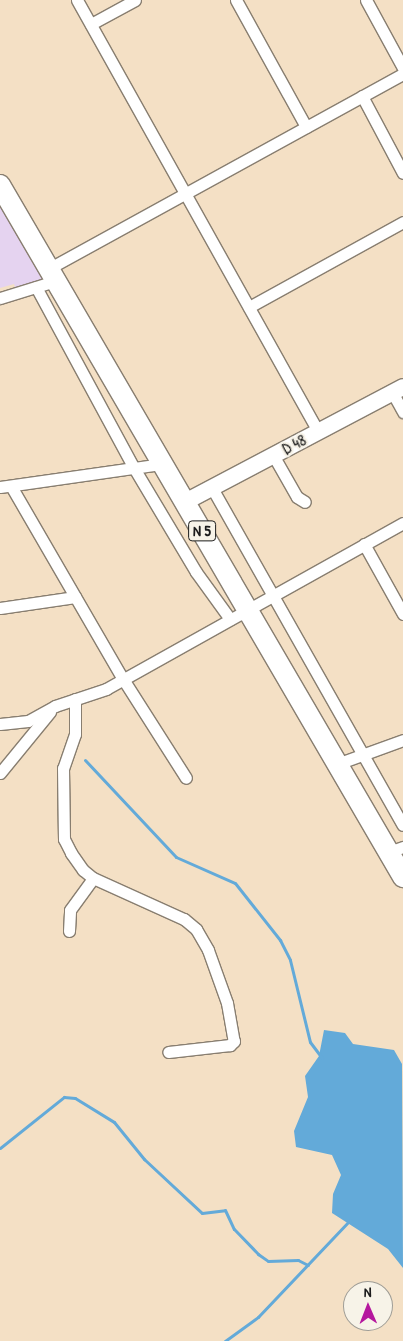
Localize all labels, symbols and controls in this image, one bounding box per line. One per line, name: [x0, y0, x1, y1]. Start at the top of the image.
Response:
street label: D 48: [279, 430, 309, 458]
road number: N 5: [187, 518, 217, 544]
north arrow: [343, 1281, 393, 1331]
text: N: [364, 1282, 372, 1301]

